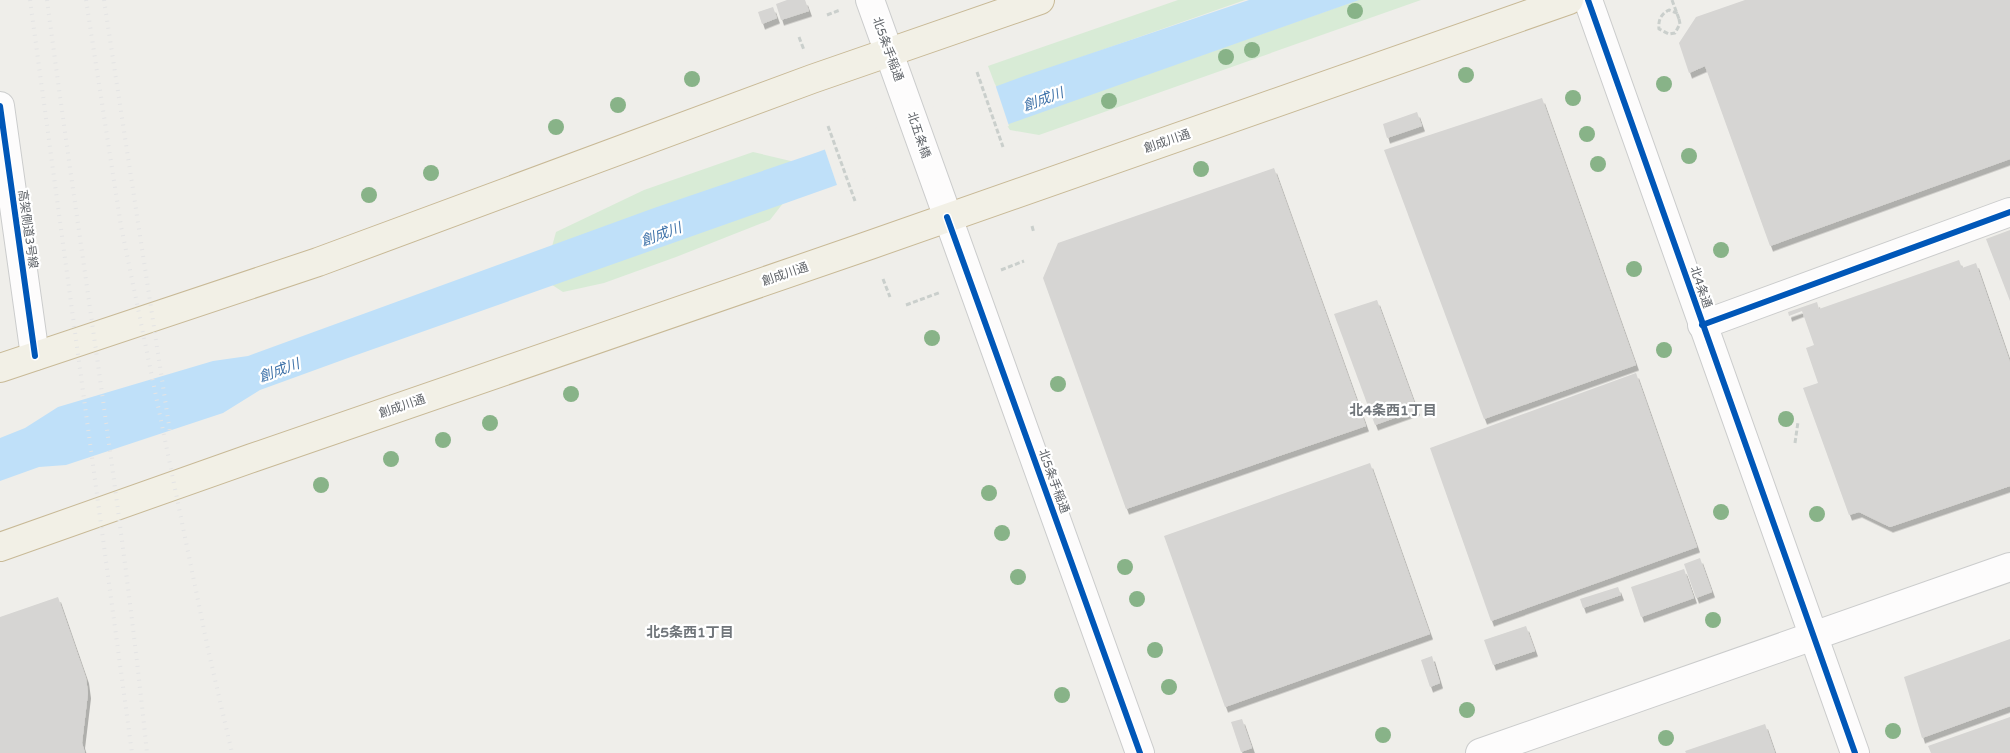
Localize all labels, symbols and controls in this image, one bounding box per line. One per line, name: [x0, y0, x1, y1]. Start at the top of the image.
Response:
street label: 北5条手稲通: [870, 15, 906, 83]
water label: 創成川: [1021, 84, 1068, 115]
street label: 北五条橋: [905, 110, 933, 160]
street label: 創成川通: [1142, 127, 1192, 155]
street label: 高架側道3号線: [16, 189, 40, 269]
water label: 創成川: [639, 219, 686, 250]
street label: 創成川通: [760, 260, 810, 288]
street label: 北4条通: [1687, 264, 1715, 310]
water label: 創成川: [257, 355, 304, 386]
street label: 創成川通: [377, 392, 427, 420]
district label: 北4条西1丁目: [1349, 402, 1437, 419]
street label: 北5条手稲通: [1036, 447, 1072, 515]
district label: 北5条西1丁目: [646, 624, 734, 641]

